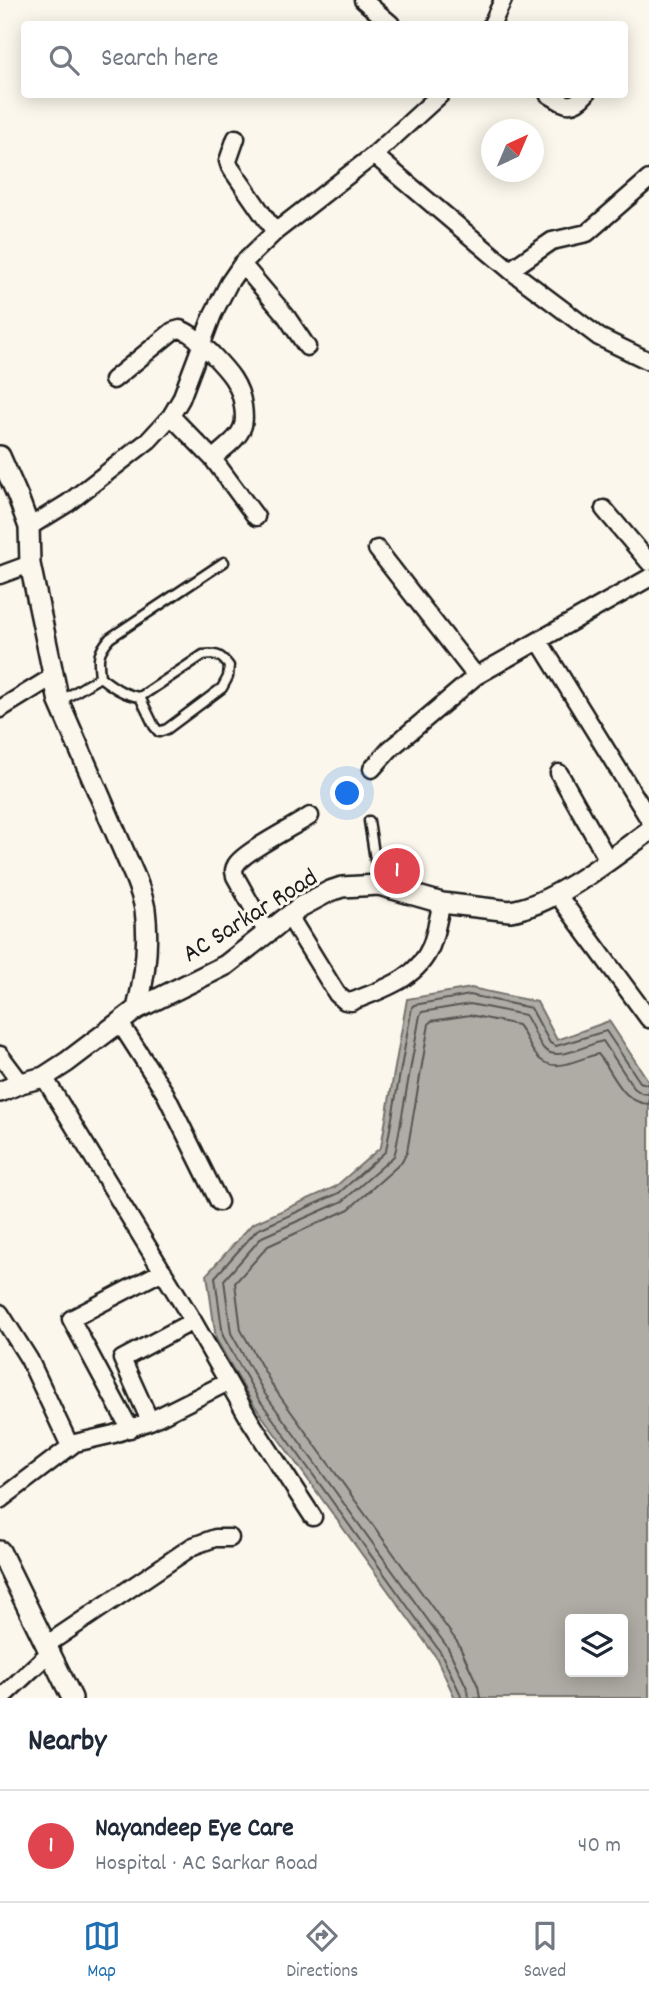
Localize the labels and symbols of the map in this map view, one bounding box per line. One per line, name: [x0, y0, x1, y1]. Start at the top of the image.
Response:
north arrow: [481, 119, 544, 182]
your location: [330, 776, 364, 810]
pin: 1: [374, 845, 420, 897]
street label: AC Sarkar Road: [176, 861, 326, 973]

